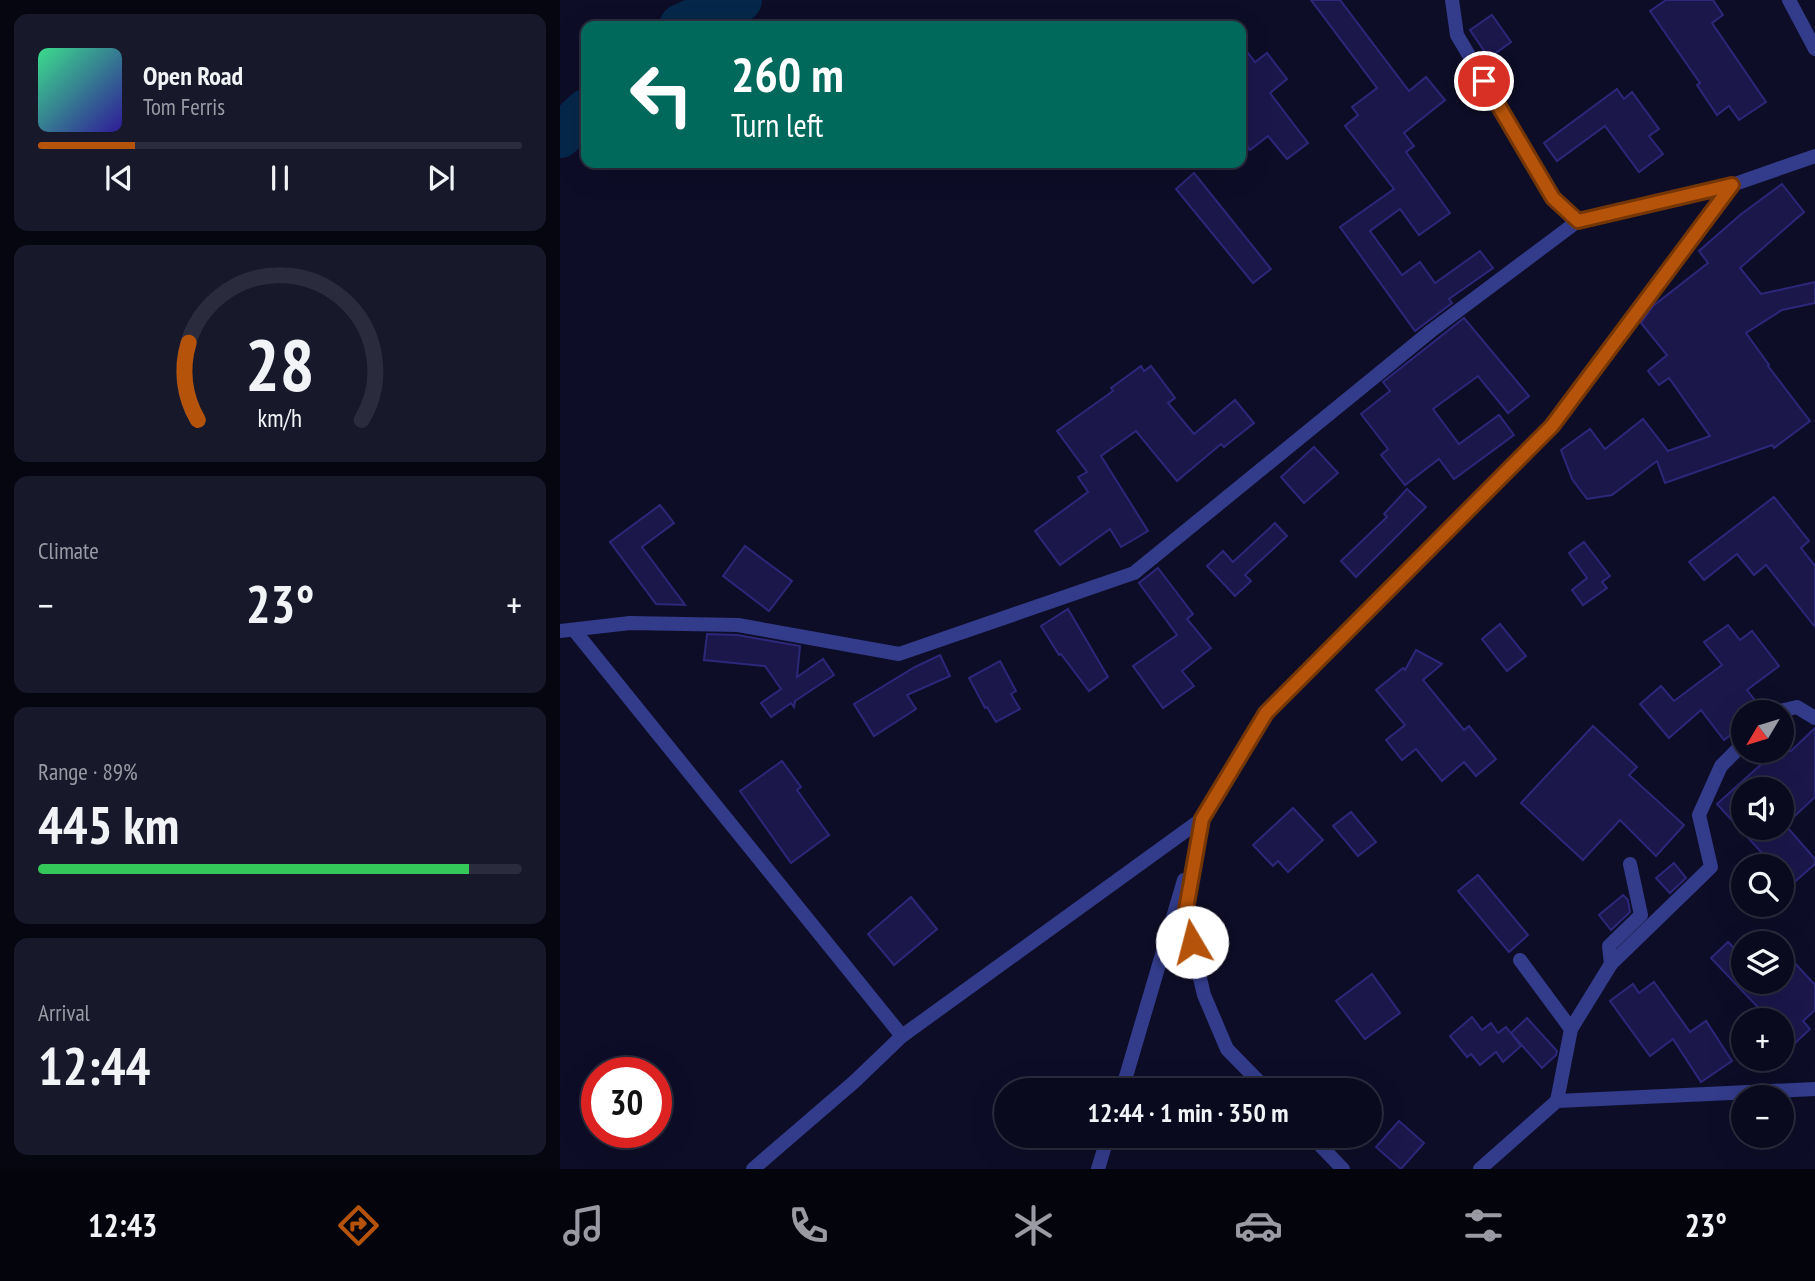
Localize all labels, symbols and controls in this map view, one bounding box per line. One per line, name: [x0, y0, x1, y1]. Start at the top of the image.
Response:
text: 260 m: [731, 42, 844, 106]
icon: left: [616, 49, 707, 140]
pin: [1454, 51, 1514, 111]
text: Open Road: [143, 59, 243, 92]
icon: arrive: [1465, 62, 1503, 100]
text: Tom Ferris: [143, 92, 225, 121]
text: Turn left: [731, 104, 823, 146]
icon: previous: [100, 159, 138, 197]
icon: pause: [261, 159, 299, 197]
icon: next: [422, 159, 460, 197]
text: 28: [245, 316, 315, 410]
text: km/h: [258, 401, 302, 433]
text: Climate: [38, 536, 99, 565]
text: 23°: [246, 570, 314, 637]
text: −: [38, 580, 54, 629]
text: +: [506, 580, 522, 629]
north arrow: [1731, 700, 1794, 763]
map controls: [1731, 700, 1794, 1148]
text: Range · 89%: [38, 757, 138, 786]
button: sound: [1731, 777, 1794, 840]
text: 445 km: [38, 791, 179, 858]
button: search: [1731, 854, 1794, 917]
position arrow: [1155, 905, 1229, 979]
button: layers: [1731, 931, 1794, 994]
text: Arrival: [38, 998, 90, 1027]
button: +: [1731, 1008, 1794, 1071]
text: 12:44: [38, 1032, 150, 1099]
speed limit sign: 30: [581, 1057, 672, 1148]
button: −: [1731, 1085, 1794, 1148]
text: 12:44 · 1 min · 350 m: [1088, 1096, 1288, 1129]
icon: directions: [334, 1201, 383, 1250]
icon: music: [559, 1201, 608, 1250]
icon: phone: [784, 1201, 833, 1250]
icon: climate: [1009, 1201, 1058, 1250]
icon: car: [1234, 1201, 1283, 1250]
icon: filters: [1459, 1201, 1508, 1250]
text: 12:43: [88, 1204, 157, 1246]
text: 23°: [1685, 1204, 1727, 1246]

